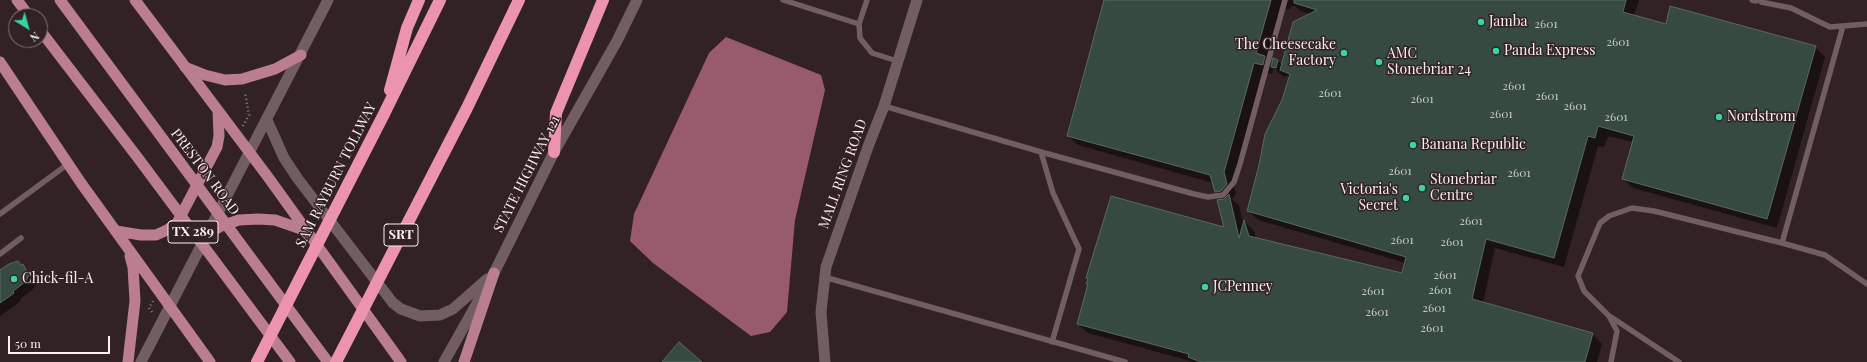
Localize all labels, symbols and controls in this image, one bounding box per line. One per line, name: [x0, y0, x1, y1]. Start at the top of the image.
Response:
north arrow: [8, 8, 48, 48]
place label: Jamba: [1489, 14, 1528, 30]
marker: Jamba: [1476, 17, 1486, 27]
house number: 2601: [1534, 17, 1558, 31]
text: N: [27, 29, 43, 46]
house number: 2601: [1606, 35, 1630, 49]
place label: The Cheesecake Factory: [1235, 37, 1336, 70]
place label: Panda Express: [1504, 43, 1595, 59]
place label: AMC Stonebriar 24: [1387, 46, 1471, 78]
marker: Panda Express: [1491, 46, 1501, 56]
marker: The Cheesecake Factory: [1339, 48, 1349, 58]
marker: AMC Stonebriar 24: [1374, 57, 1384, 67]
house number: 2601: [1502, 79, 1526, 93]
house number: 2601: [1318, 86, 1342, 100]
house number: 2601: [1535, 89, 1559, 103]
house number: 2601: [1410, 92, 1434, 106]
house number: 2601: [1563, 99, 1587, 113]
street label: SAM RAYBURN TOLLWAY: [292, 100, 380, 250]
house number: 2601: [1489, 107, 1513, 121]
place label: Nordstrom: [1727, 109, 1796, 125]
house number: 2601: [1604, 110, 1628, 124]
marker: Nordstrom: [1714, 112, 1724, 122]
street label: STATE HIGHWAY 121: [490, 113, 564, 235]
street label: MALL RING ROAD: [815, 117, 871, 231]
street label: PRESTON ROAD: [167, 126, 243, 218]
place label: Banana Republic: [1421, 137, 1526, 153]
marker: Banana Republic: [1408, 140, 1418, 150]
house number: 2601: [1388, 164, 1412, 178]
house number: 2601: [1507, 166, 1531, 180]
place label: Stonebriar Centre: [1430, 172, 1497, 204]
place label: Victoria's Secret: [1340, 182, 1398, 214]
marker: Stonebriar Centre: [1417, 183, 1427, 193]
marker: Victoria's Secret: [1401, 193, 1411, 203]
house number: 2601: [1459, 214, 1483, 228]
road number: TX 289: [168, 221, 218, 243]
road number: SRT: [384, 224, 418, 246]
house number: 2601: [1390, 233, 1414, 247]
house number: 2601: [1440, 235, 1464, 249]
house number: 2601: [1433, 268, 1457, 282]
place label: Chick-fil-A: [22, 271, 93, 287]
marker: Chick-fil-A: [9, 274, 19, 284]
place label: JCPenney: [1213, 279, 1273, 295]
marker: JCPenney: [1200, 282, 1210, 292]
house number: 2601: [1428, 283, 1452, 297]
house number: 2601: [1361, 284, 1385, 298]
house number: 2601: [1422, 301, 1446, 315]
house number: 2601: [1365, 305, 1389, 319]
house number: 2601: [1420, 321, 1444, 335]
scale bar: [10, 328, 112, 354]
text: 50 m: [15, 335, 41, 351]

